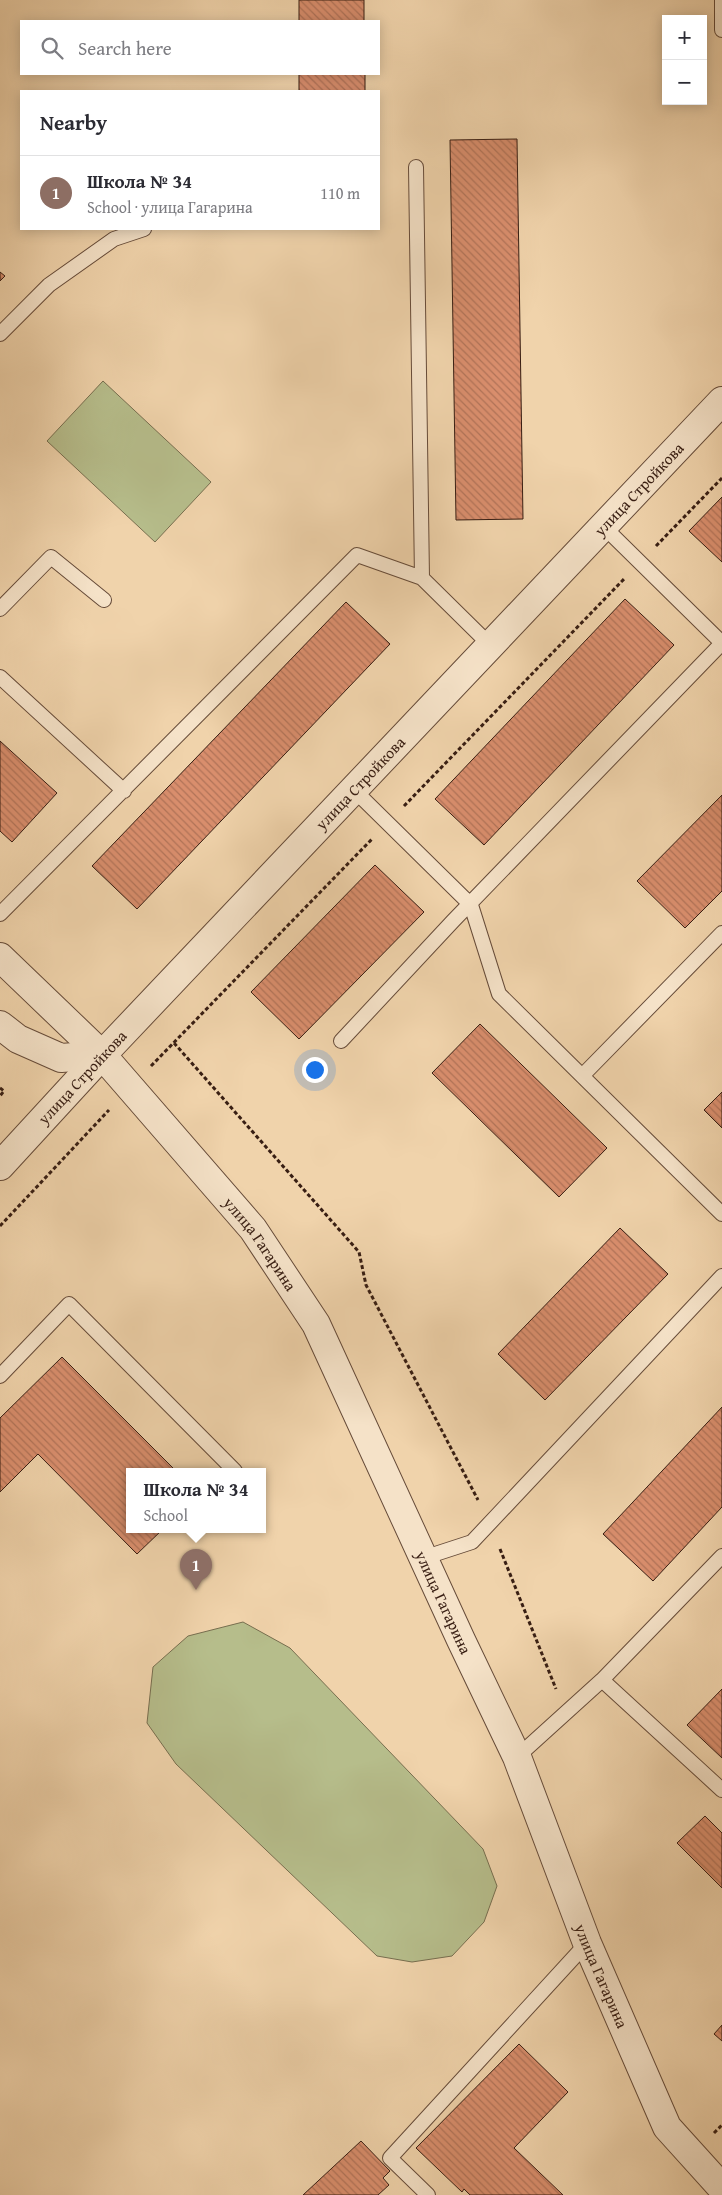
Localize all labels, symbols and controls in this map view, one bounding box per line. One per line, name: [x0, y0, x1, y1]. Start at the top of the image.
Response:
map controls: [662, 15, 707, 105]
button: +: [662, 15, 707, 60]
search box: [20, 20, 380, 75]
icon: search: [38, 34, 66, 62]
text: Search here: [78, 34, 172, 62]
button: −: [662, 60, 707, 105]
text: Nearby: [40, 107, 107, 138]
text: Школа № 34: [87, 167, 192, 195]
text: 1: [52, 181, 60, 205]
text: 110 m: [320, 181, 360, 205]
text: School · улица Гагарина: [87, 195, 253, 219]
street label: улица Стройкова: [587, 436, 689, 542]
street label: улица Стройкова: [309, 730, 411, 836]
street label: улица Стройкова: [31, 1024, 132, 1130]
your location: [302, 1057, 328, 1083]
street label: улица Гагарина: [217, 1190, 303, 1296]
popup: [126, 1468, 266, 1533]
text: Школа № 34: [143, 1475, 249, 1503]
text: School: [143, 1503, 188, 1527]
street label: улица Гагарина: [409, 1546, 478, 1658]
pin: 1: [180, 1549, 212, 1590]
street label: улица Гагарина: [568, 1919, 635, 2032]

